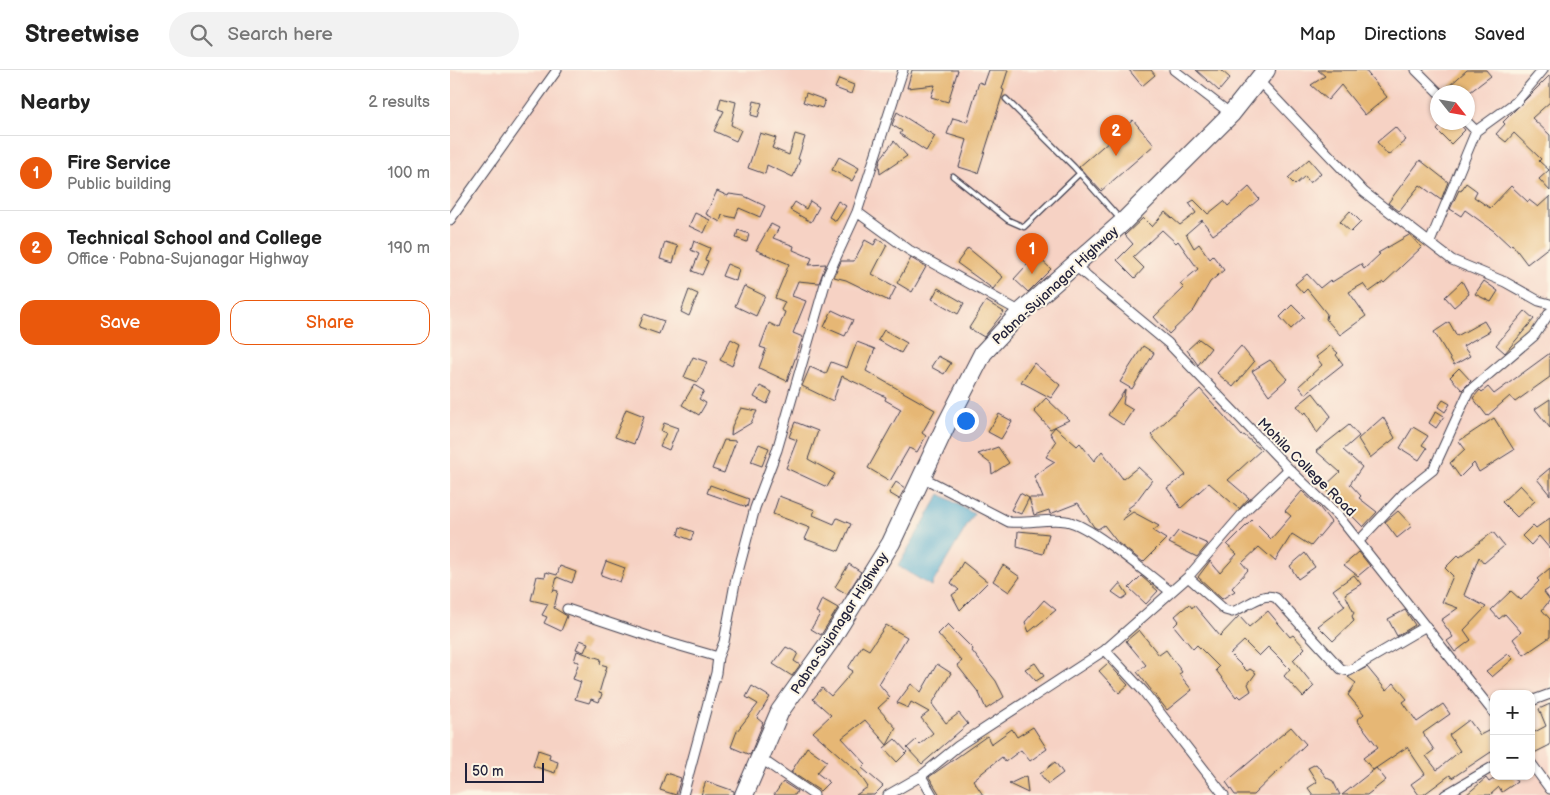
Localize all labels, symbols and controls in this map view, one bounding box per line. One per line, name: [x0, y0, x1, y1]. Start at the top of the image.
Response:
search box: [169, 12, 519, 57]
text: Streetwise: [25, 20, 139, 49]
icon: search: [187, 21, 215, 49]
text: Search here: [227, 23, 333, 46]
text: Map: [1300, 24, 1336, 45]
text: Directions: [1364, 24, 1446, 45]
text: Saved: [1474, 24, 1525, 45]
north arrow: [1430, 85, 1475, 130]
text: Nearby: [20, 90, 90, 115]
text: 2 results: [368, 93, 430, 112]
pin: 2: [1100, 115, 1132, 156]
text: Fire Service: [67, 152, 171, 175]
text: 1: [33, 164, 39, 183]
text: 100 m: [387, 164, 430, 183]
text: Public building: [67, 175, 171, 194]
street label: Pabna-Sujanagar Highway: [989, 222, 1122, 348]
text: Technical School and College: [67, 227, 322, 250]
pin: 1: [1016, 233, 1048, 274]
text: 2: [31, 239, 41, 258]
text: 190 m: [388, 239, 430, 258]
text: Office · Pabna-Sujanagar Highway: [67, 250, 309, 269]
button: Save: [20, 300, 220, 345]
button: Share: [230, 300, 430, 345]
your location: [953, 408, 979, 434]
street label: Mohila College Road: [1254, 415, 1359, 520]
street label: Pabna-Sujanagar Highway: [787, 548, 892, 698]
map controls: [1490, 690, 1535, 780]
button: +: [1490, 690, 1535, 735]
button: −: [1490, 735, 1535, 780]
scale bar: [465, 760, 544, 783]
text: 50 m: [472, 763, 504, 780]

